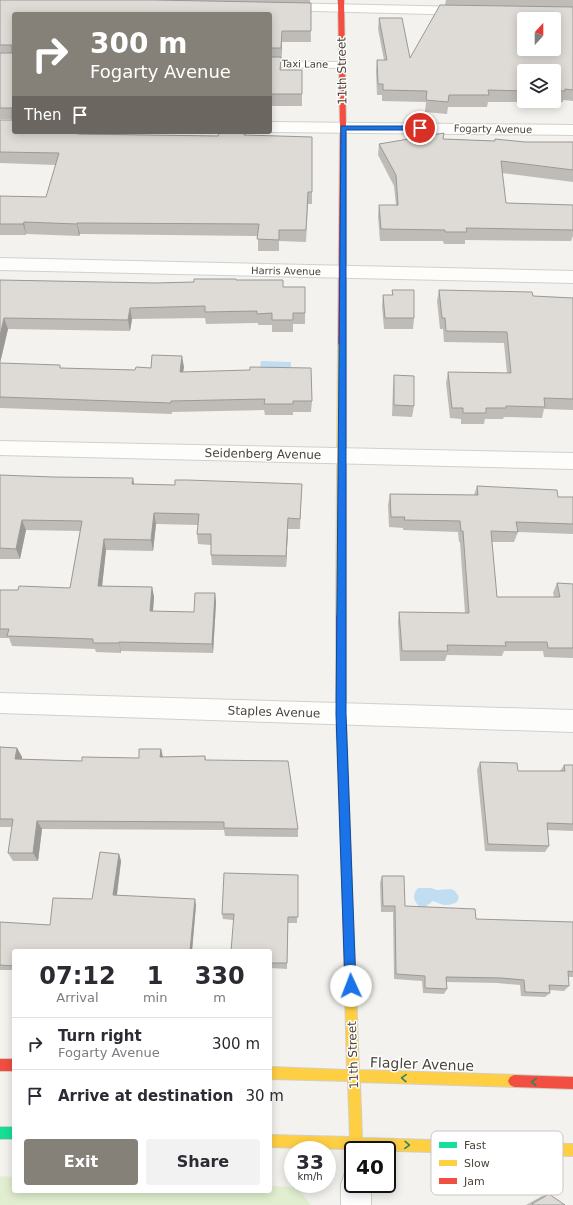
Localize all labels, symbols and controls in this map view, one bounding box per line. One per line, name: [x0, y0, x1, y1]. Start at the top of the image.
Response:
north arrow: [517, 12, 561, 56]
map controls: [517, 12, 561, 108]
text: 300 m: [90, 27, 187, 60]
icon: right: [24, 28, 76, 80]
street label: 11th Street: [334, 37, 350, 105]
street label: Taxi Lane: [281, 58, 328, 70]
text: Fogarty Avenue: [90, 61, 231, 82]
button: layers: [517, 64, 561, 108]
icon: arrive: [69, 104, 91, 126]
text: Then: [24, 106, 61, 124]
pin: [403, 111, 437, 145]
icon: arrive: [409, 117, 431, 139]
street label: Fogarty Avenue: [454, 123, 532, 135]
street label: Harris Avenue: [251, 265, 321, 277]
street label: Seidenberg Avenue: [205, 446, 321, 462]
street label: Staples Avenue: [227, 703, 321, 721]
text: 07:12: [39, 962, 116, 990]
text: 1: [147, 962, 163, 990]
text: 330: [195, 962, 245, 990]
position arrow: [330, 965, 372, 1007]
text: Arrival: [56, 990, 99, 1005]
text: min: [143, 990, 167, 1005]
text: m: [213, 990, 226, 1005]
street label: 11th Street: [345, 1021, 361, 1089]
text: Turn right: [58, 1027, 142, 1045]
icon: right: [24, 1033, 46, 1055]
text: 300 m: [212, 1035, 260, 1053]
text: Fogarty Avenue: [58, 1045, 160, 1060]
street label: Flagler Avenue: [370, 1054, 474, 1074]
one-way arrow: [401, 1073, 407, 1082]
one-way arrow: [531, 1078, 537, 1086]
icon: arrive: [24, 1085, 46, 1107]
text: Arrive at destination: [58, 1087, 233, 1105]
text: 30 m: [245, 1087, 284, 1105]
legend: [431, 1131, 563, 1195]
button: Exit: [24, 1139, 138, 1185]
button: Share: [146, 1139, 260, 1185]
text: Fast: [464, 1139, 487, 1152]
speed limit sign: 40: [344, 1141, 396, 1193]
one-way arrow: [404, 1141, 410, 1149]
text: 33: [296, 1150, 324, 1174]
text: Slow: [464, 1157, 490, 1170]
text: km/h: [297, 1171, 323, 1182]
text: Jam: [463, 1175, 485, 1188]

